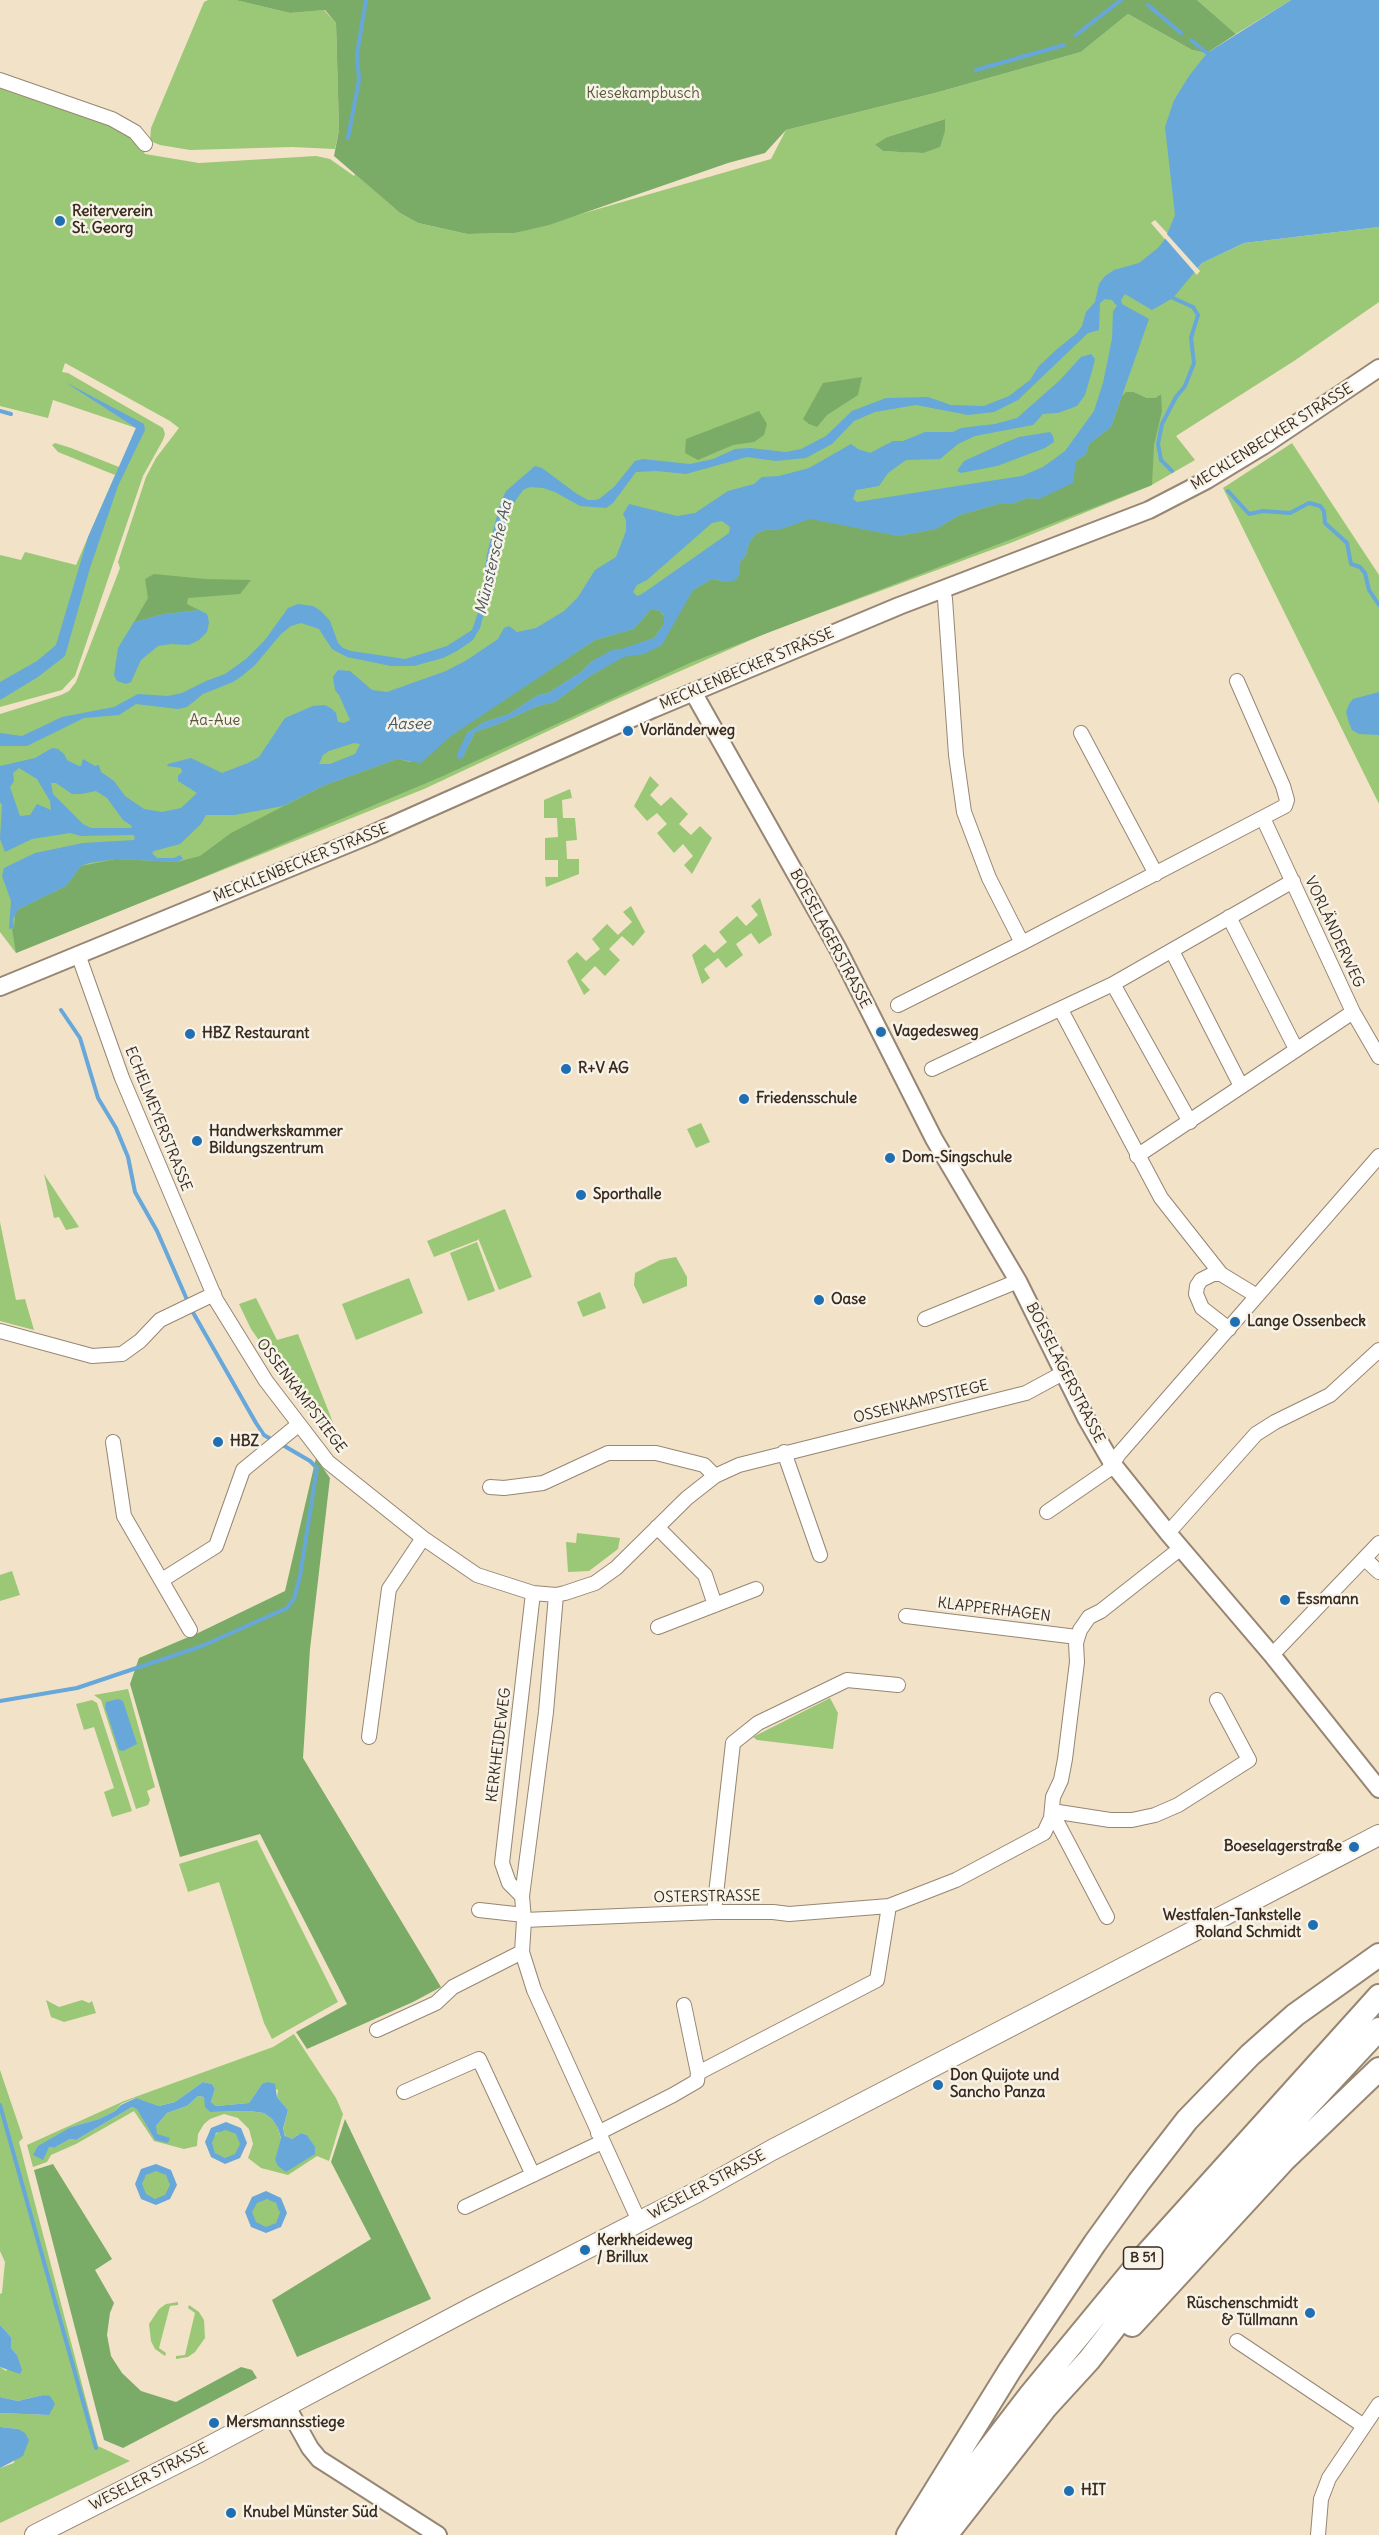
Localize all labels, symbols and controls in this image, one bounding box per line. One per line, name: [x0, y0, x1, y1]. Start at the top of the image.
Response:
park label: Kiesekampbusch: [586, 85, 700, 103]
place label: Reiterverein St. Georg: [72, 203, 153, 238]
marker: Reiterverein St. Georg: [53, 214, 67, 228]
street label: MECKLENBECKER STRASSE: [1188, 380, 1356, 494]
water label: Münstersche Aa: [472, 500, 516, 616]
street label: MECKLENBECKER STRASSE: [657, 624, 837, 714]
park label: Aa-Aue: [190, 712, 240, 730]
water label: Aasee: [387, 714, 431, 734]
place label: Vorländerweg: [640, 722, 735, 740]
marker: Vorländerweg: [621, 724, 635, 738]
street label: MECKLENBECKER STRASSE: [211, 820, 391, 906]
street label: BOESELAGERSTRASSE: [786, 866, 874, 1012]
street label: VORLÄNDERWEG: [1300, 874, 1368, 990]
place label: Vagedesweg: [893, 1023, 979, 1041]
place label: HBZ Restaurant: [202, 1025, 309, 1043]
marker: Vagedesweg: [874, 1025, 888, 1039]
marker: HBZ Restaurant: [183, 1027, 197, 1041]
street label: ECHELMEYERSTRASSE: [121, 1044, 195, 1194]
place label: R+V AG: [578, 1060, 629, 1078]
marker: R+V AG: [559, 1062, 573, 1076]
place label: Friedensschule: [756, 1090, 857, 1108]
marker: Friedensschule: [737, 1092, 751, 1106]
place label: Handwerkskammer Bildungszentrum: [209, 1123, 343, 1158]
marker: Handwerkskammer Bildungszentrum: [190, 1134, 204, 1148]
place label: Dom-Singschule: [902, 1149, 1012, 1167]
marker: Dom-Singschule: [883, 1151, 897, 1165]
place label: Sporthalle: [593, 1186, 662, 1204]
marker: Sporthalle: [574, 1188, 588, 1202]
place label: Oase: [831, 1291, 866, 1309]
marker: Oase: [812, 1293, 826, 1307]
street label: BOESELAGERSTRASSE: [1022, 1300, 1108, 1446]
place label: Lange Ossenbeck: [1247, 1313, 1366, 1331]
marker: Lange Ossenbeck: [1228, 1315, 1242, 1329]
street label: OSSENKAMPSTIEGE: [252, 1335, 350, 1457]
street label: OSSENKAMPSTIEGE: [852, 1377, 990, 1427]
place label: HBZ: [230, 1433, 259, 1451]
marker: HBZ: [211, 1435, 225, 1449]
place label: Essmann: [1297, 1591, 1359, 1609]
marker: Essmann: [1278, 1593, 1292, 1607]
street label: KLAPPERHAGEN: [936, 1594, 1052, 1626]
street label: KERKHEIDEWEG: [483, 1687, 515, 1803]
place label: Boeselagerstraße: [1224, 1838, 1342, 1856]
marker: Boeselagerstraße: [1347, 1840, 1361, 1854]
street label: OSTERSTRASSE: [653, 1887, 761, 1907]
place label: Westfalen-Tankstelle Roland Schmidt: [1163, 1907, 1301, 1942]
marker: Westfalen-Tankstelle Roland Schmidt: [1306, 1918, 1320, 1932]
place label: Don Quijote und Sancho Panza: [950, 2067, 1059, 2102]
marker: Don Quijote und Sancho Panza: [931, 2078, 945, 2092]
street label: WESELER STRASSE: [645, 2146, 769, 2224]
place label: Kerkheideweg / Brillux: [597, 2232, 693, 2267]
marker: Kerkheideweg / Brillux: [578, 2243, 592, 2257]
road number: B 51: [1124, 2247, 1162, 2269]
place label: Rüschenschmidt & Tüllmann: [1186, 2295, 1298, 2330]
marker: Rüschenschmidt & Tüllmann: [1303, 2306, 1317, 2320]
place label: Mersmannsstiege: [226, 2414, 345, 2432]
marker: Mersmannsstiege: [207, 2416, 221, 2430]
street label: WESELER STRASSE: [87, 2439, 211, 2515]
place label: HIT: [1081, 2482, 1106, 2500]
marker: HIT: [1062, 2484, 1076, 2498]
place label: Knubel Münster Süd: [243, 2504, 378, 2522]
marker: Knubel Münster Süd: [224, 2506, 238, 2520]

